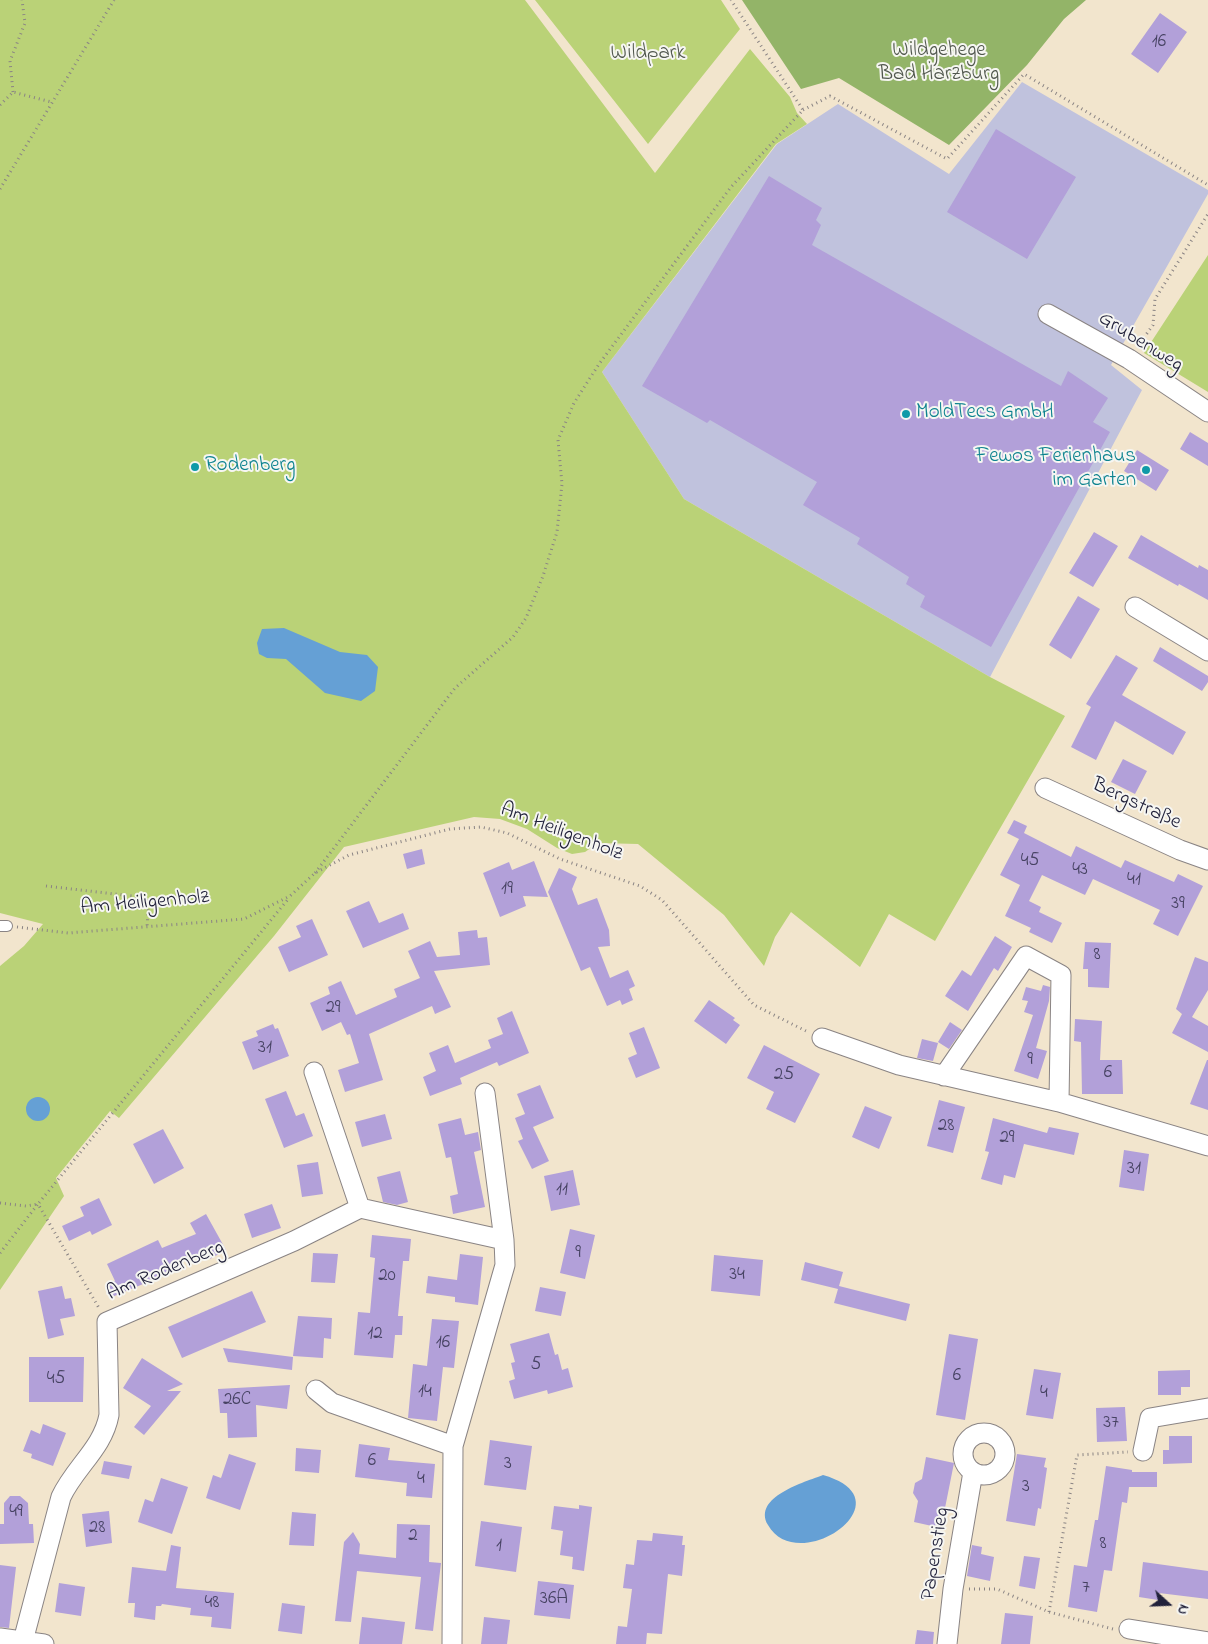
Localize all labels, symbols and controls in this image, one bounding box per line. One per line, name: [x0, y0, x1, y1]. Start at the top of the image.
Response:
house number: 16: [1152, 32, 1166, 54]
park label: Wildgehege Bad Harzburg: [879, 39, 999, 89]
park label: Wildpark: [611, 42, 685, 68]
street label: Grubenweg: [1093, 307, 1187, 379]
place label: MoldTecs GmbH: [916, 401, 1054, 427]
marker: MoldTecs GmbH: [900, 408, 912, 420]
place label: Fewos Ferienhaus im Garten: [976, 445, 1136, 495]
place label: Rodenberg: [205, 454, 296, 480]
marker: Rodenberg: [189, 461, 201, 473]
marker: Fewos Ferienhaus im Garten: [1140, 464, 1152, 476]
street label: Bergstraße: [1087, 773, 1185, 837]
street label: Am Heiligenholz: [496, 798, 626, 868]
house number: 45: [1021, 851, 1039, 873]
house number: 43: [1072, 860, 1088, 882]
house number: 41: [1127, 870, 1141, 892]
house number: 19: [501, 879, 513, 901]
street label: Am Heiligenholz: [80, 886, 210, 922]
house number: 39: [1171, 894, 1185, 916]
house number: 8: [1093, 945, 1101, 967]
house number: 29: [325, 998, 341, 1020]
house number: 31: [258, 1038, 272, 1060]
house number: 9: [1027, 1050, 1033, 1072]
house number: 6: [1104, 1063, 1112, 1085]
house number: 25: [774, 1065, 794, 1087]
house number: 28: [938, 1116, 954, 1138]
house number: 29: [999, 1128, 1015, 1150]
house number: 31: [1127, 1159, 1141, 1181]
house number: 11: [556, 1180, 568, 1202]
street label: Am Rodenberg: [104, 1236, 228, 1308]
house number: 9: [575, 1243, 581, 1265]
house number: 34: [729, 1265, 745, 1287]
house number: 20: [378, 1266, 396, 1288]
house number: 12: [367, 1324, 383, 1346]
house number: 16: [436, 1333, 450, 1355]
house number: 5: [531, 1355, 541, 1377]
house number: 6: [953, 1366, 961, 1388]
house number: 45: [47, 1369, 65, 1391]
house number: 14: [418, 1382, 432, 1404]
house number: 4: [1040, 1383, 1048, 1405]
house number: 26C: [223, 1390, 251, 1412]
house number: 37: [1103, 1413, 1119, 1435]
house number: 6: [368, 1451, 376, 1473]
house number: 3: [504, 1454, 512, 1476]
house number: 4: [417, 1469, 425, 1491]
house number: 3: [1022, 1477, 1030, 1499]
house number: 49: [9, 1502, 23, 1524]
street label: Papenstieg: [917, 1506, 957, 1602]
house number: 28: [89, 1518, 105, 1540]
house number: 2: [408, 1526, 418, 1548]
house number: 8: [1099, 1534, 1107, 1556]
house number: 1: [496, 1536, 502, 1558]
house number: 7: [1082, 1578, 1090, 1600]
north arrow: [1143, 1579, 1193, 1629]
house number: 36A: [540, 1589, 568, 1611]
house number: 48: [205, 1593, 219, 1615]
text: N: [1171, 1601, 1194, 1617]

